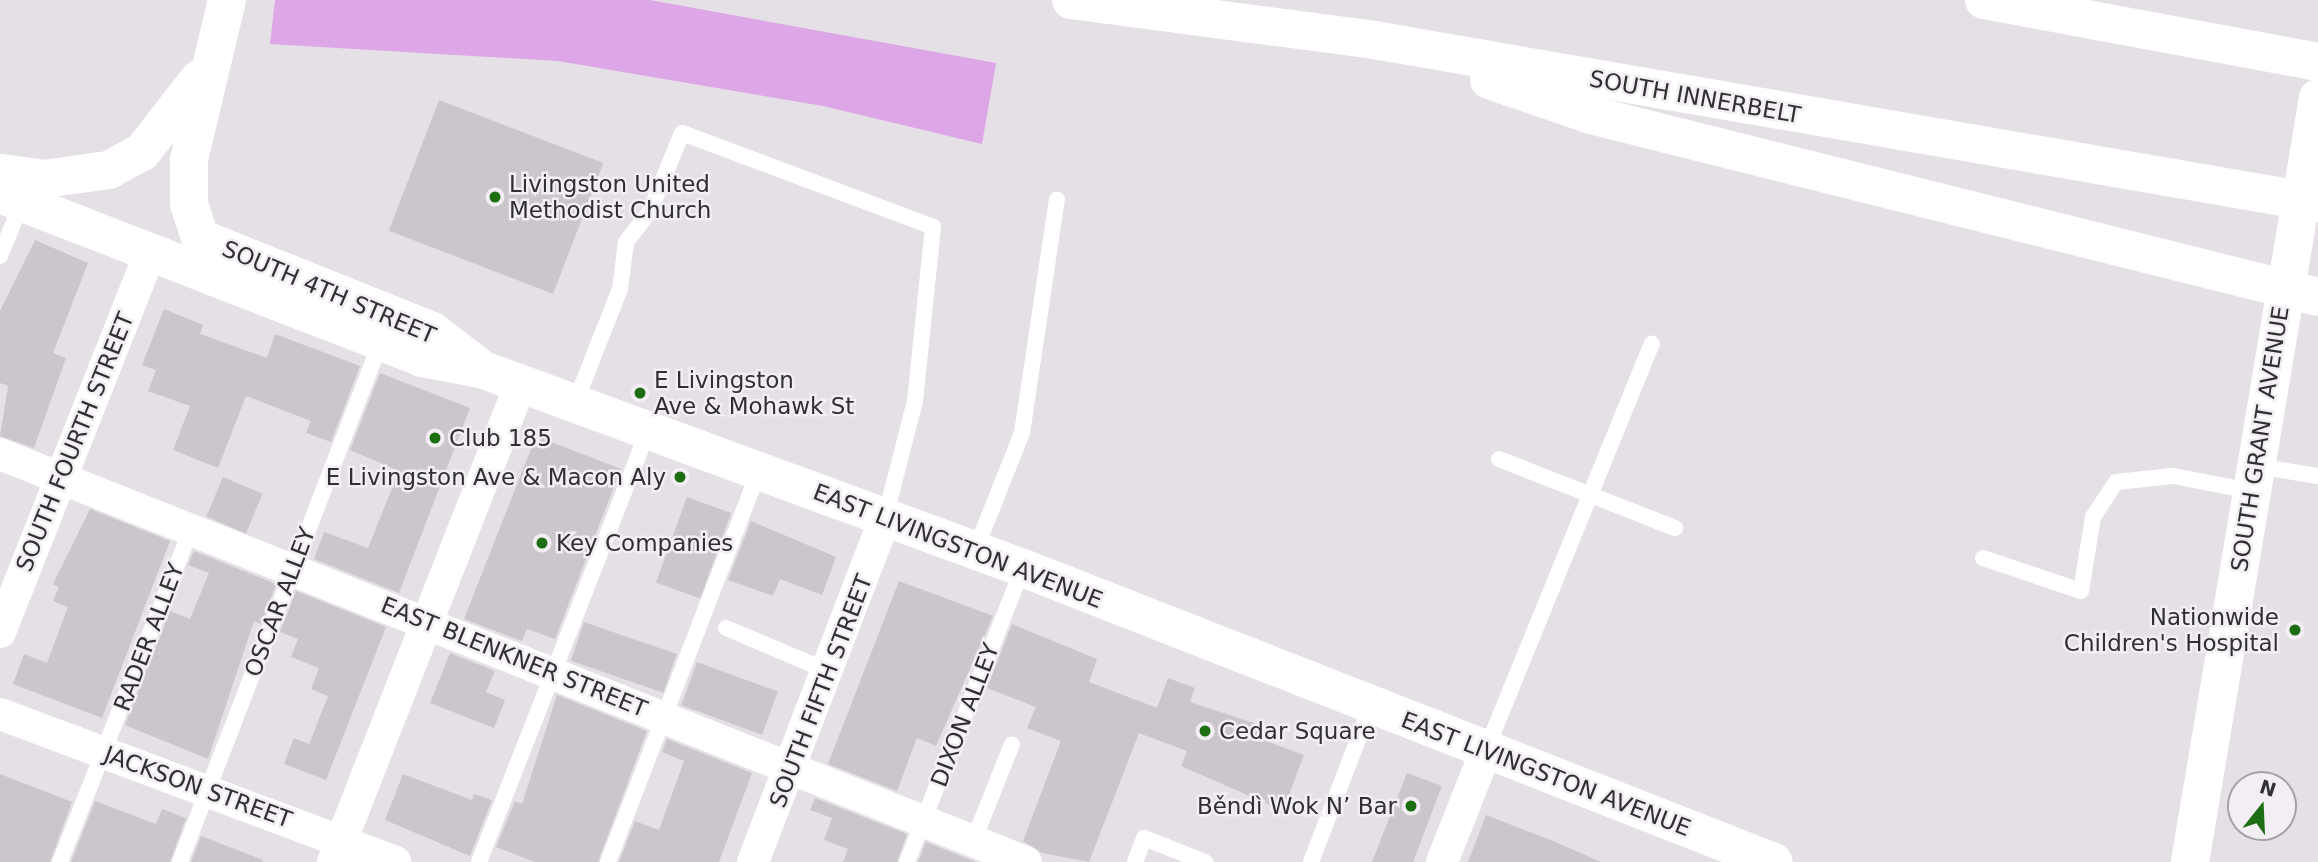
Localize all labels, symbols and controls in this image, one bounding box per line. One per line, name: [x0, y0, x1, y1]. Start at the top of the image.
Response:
street label: SOUTH INNERBELT: [1587, 65, 1803, 129]
place label: Livingston United Methodist Church: [509, 170, 711, 224]
marker: Livingston United Methodist Church: [487, 189, 503, 205]
street label: SOUTH 4TH STREET: [218, 235, 440, 349]
street label: SOUTH GRANT AVENUE: [2225, 304, 2295, 574]
street label: SOUTH FOURTH STREET: [10, 308, 140, 576]
place label: E Livingston Ave & Mohawk St: [654, 366, 854, 420]
marker: E Livingston Ave & Mohawk St: [632, 385, 648, 401]
place label: Club 185: [449, 424, 552, 452]
marker: Club 185: [427, 430, 443, 446]
place label: E Livingston Ave & Macon Aly: [326, 463, 666, 491]
marker: E Livingston Ave & Macon Aly: [672, 469, 688, 485]
street label: EAST LIVINGSTON AVENUE: [809, 478, 1107, 614]
street label: OSCAR ALLEY: [239, 523, 321, 681]
place label: Key Companies: [556, 529, 733, 557]
marker: Key Companies: [534, 535, 550, 551]
street label: RADER ALLEY: [108, 559, 190, 715]
street label: SOUTH FIFTH STREET: [764, 571, 878, 811]
street label: EAST BLENKNER STREET: [377, 591, 651, 723]
place label: Nationwide Children's Hospital: [2064, 603, 2279, 657]
marker: Nationwide Children's Hospital: [2285, 620, 2305, 640]
street label: DIXON ALLEY: [925, 639, 1005, 791]
street label: EAST LIVINGSTON AVENUE: [1397, 706, 1695, 842]
place label: Cedar Square: [1219, 717, 1376, 745]
marker: Cedar Square: [1197, 723, 1213, 739]
street label: JACKSON STREET: [100, 740, 296, 834]
north arrow: [2227, 771, 2297, 841]
text: N: [2257, 775, 2279, 801]
place label: Běndì Wok N’ Bar: [1197, 792, 1397, 820]
marker: Běndì Wok N’ Bar: [1403, 798, 1419, 814]

